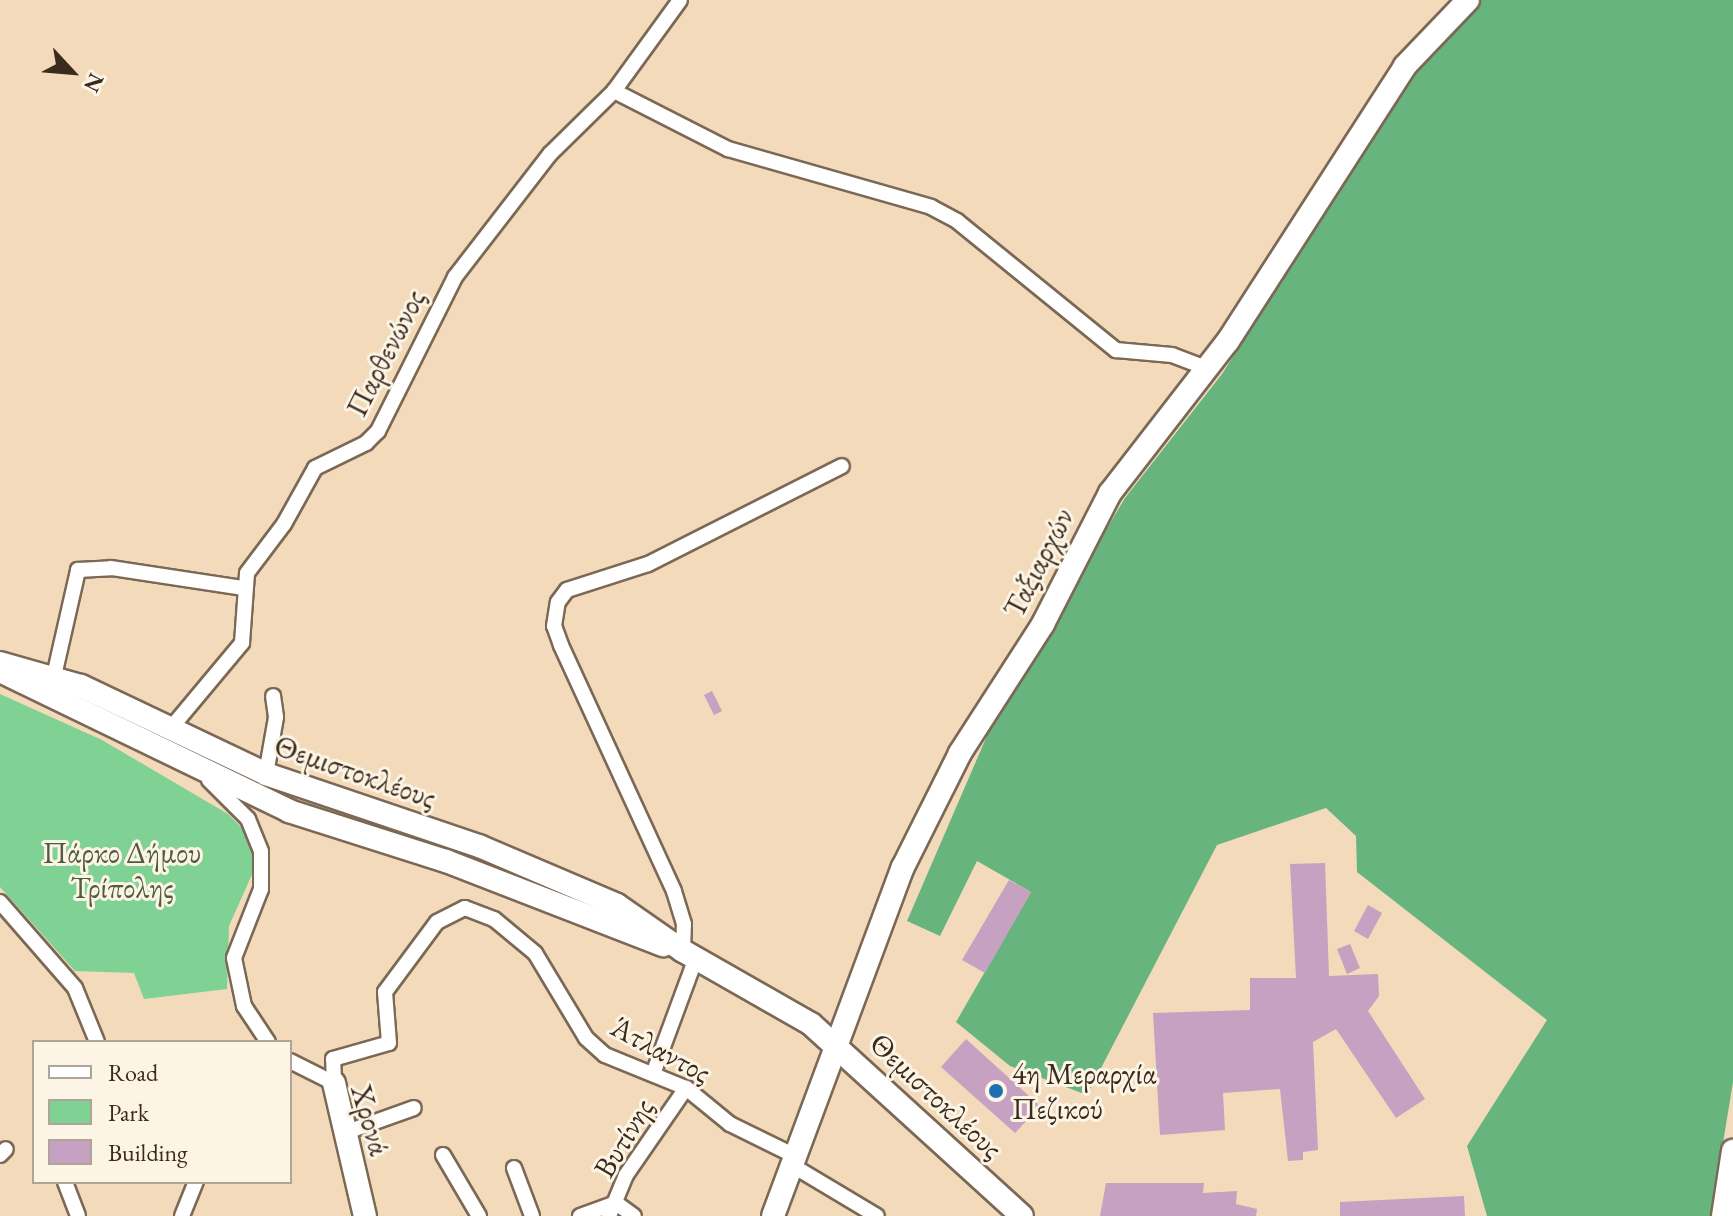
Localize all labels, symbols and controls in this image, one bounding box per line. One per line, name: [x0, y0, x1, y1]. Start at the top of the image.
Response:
north arrow: [32, 32, 112, 112]
text: N: [77, 68, 111, 97]
street label: Παρθενώνος: [339, 284, 433, 422]
street label: Ταξιαρχών: [996, 502, 1082, 624]
street label: Θεμιστοκλέους: [269, 728, 441, 816]
park label: Πάρκο Δήμου Τρίπολης: [43, 835, 201, 906]
street label: Άτλαντος: [605, 1009, 717, 1091]
street label: Θεμιστοκλέους: [862, 1025, 1010, 1167]
legend: [32, 1040, 292, 1184]
place label: 4η Μεραρχία Πεζικού: [1012, 1056, 1156, 1126]
text: Road: [108, 1057, 158, 1088]
street label: Χρονά: [343, 1081, 397, 1159]
marker: 4η Μεραρχία Πεζικού: [987, 1082, 1005, 1100]
street label: Βυτίνης: [586, 1092, 662, 1184]
text: Park: [108, 1097, 149, 1128]
text: Building: [108, 1137, 188, 1168]

